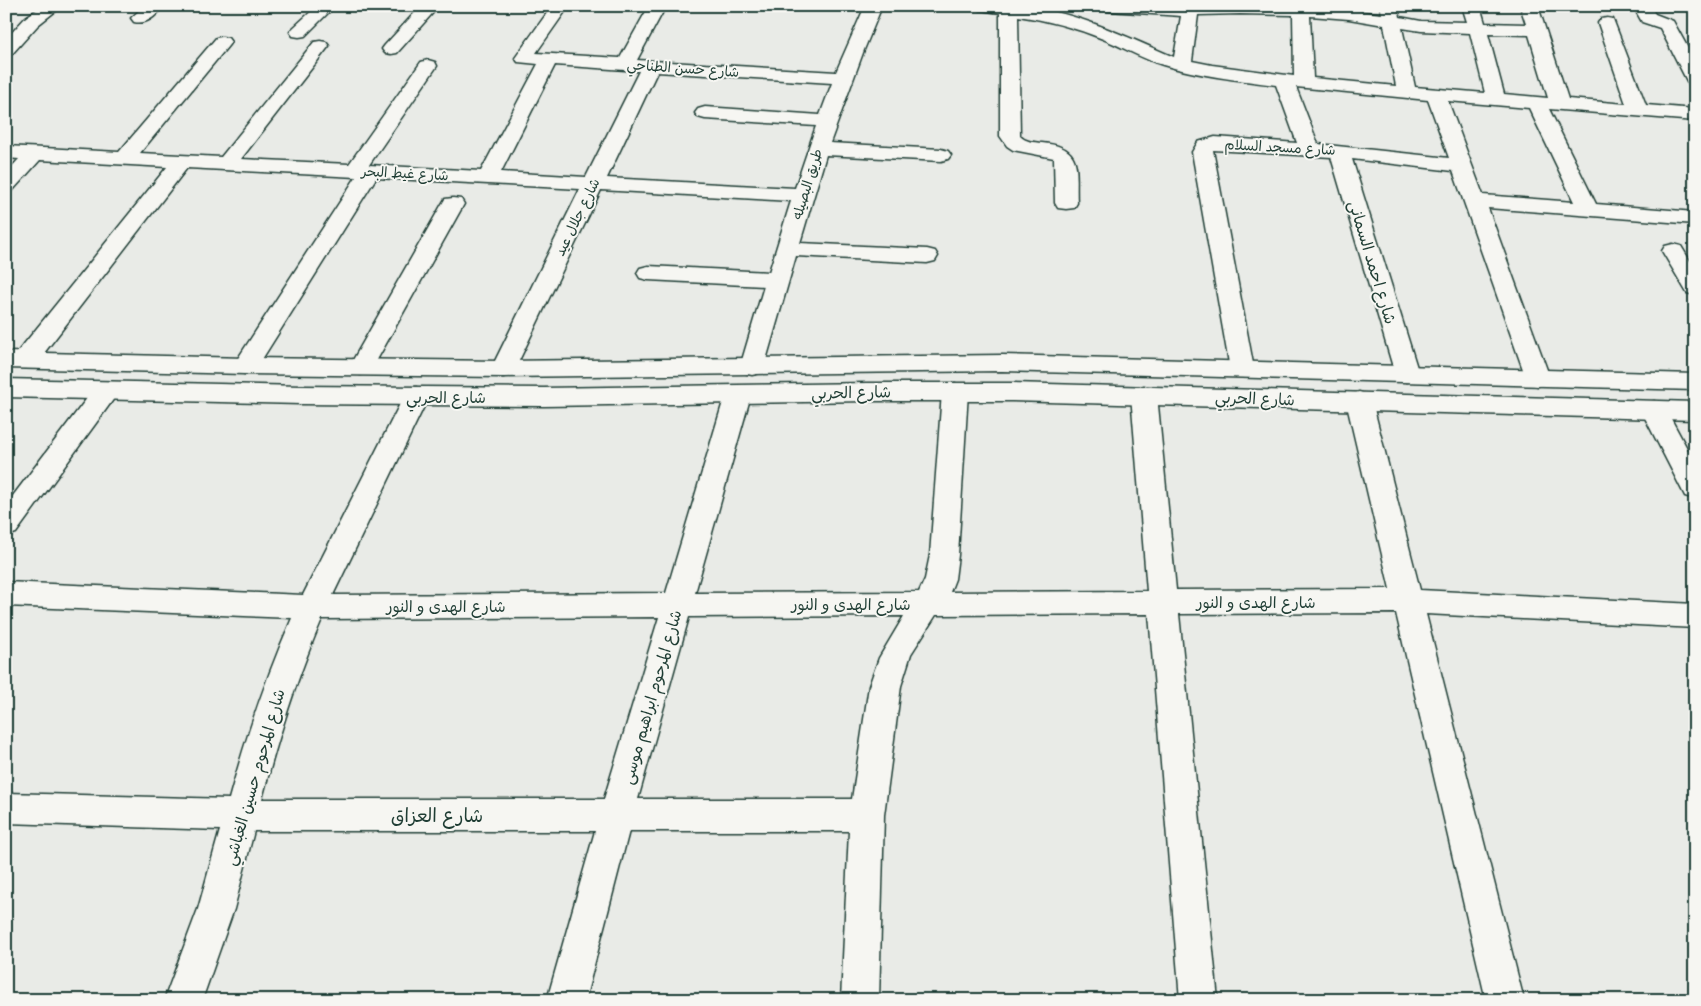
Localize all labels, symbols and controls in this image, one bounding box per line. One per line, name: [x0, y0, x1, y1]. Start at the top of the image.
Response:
street label: شارع حسن الطناحي: [626, 56, 740, 85]
street label: شارع مسجد السلام: [1224, 136, 1336, 161]
street label: طريق البصيله: [789, 147, 826, 222]
street label: شارع غيط البحر: [360, 163, 449, 185]
street label: شارع جلال عيد: [551, 176, 604, 259]
street label: شارع احمد السمانى: [1343, 198, 1399, 327]
street label: شارع الحربي: [811, 383, 891, 408]
street label: شارع الحربي: [406, 389, 486, 412]
street label: شارع الحربي: [1215, 389, 1295, 414]
street label: شارع الهدى و النور: [1194, 594, 1316, 614]
street label: شارع الهدى و النور: [789, 596, 911, 616]
street label: شارع الهدى و النور: [384, 598, 506, 618]
street label: شارع المرحوم ابراهيم موسى: [618, 608, 688, 787]
street label: شارع المرحوم حسين الغباشي: [221, 687, 294, 869]
street label: شارع العزاق: [391, 805, 483, 829]

